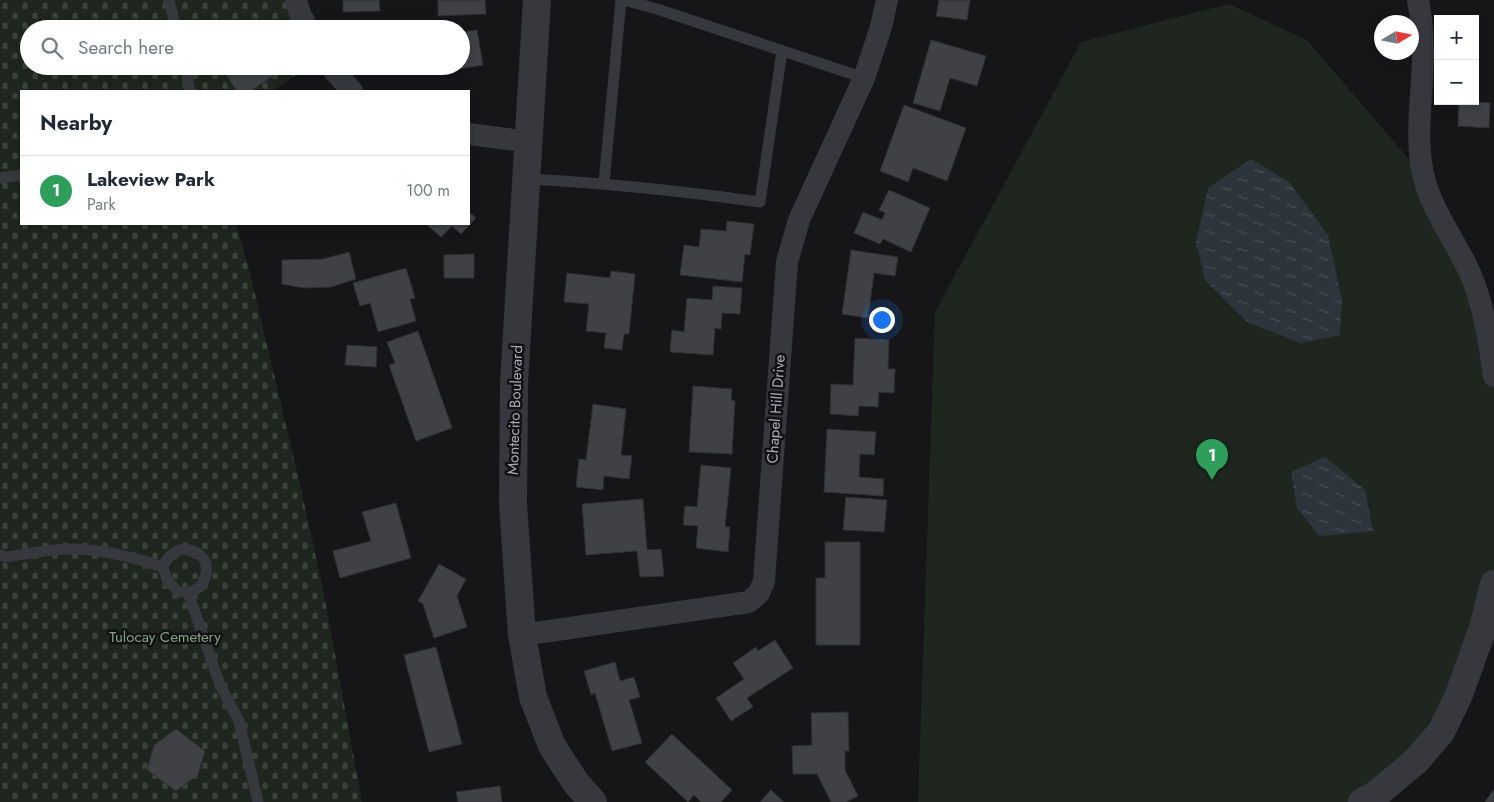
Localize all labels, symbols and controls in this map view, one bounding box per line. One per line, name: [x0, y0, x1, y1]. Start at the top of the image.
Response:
north arrow: [1374, 15, 1419, 60]
map controls: [1434, 15, 1479, 105]
button: +: [1434, 15, 1479, 60]
search box: [20, 20, 470, 75]
icon: search: [38, 34, 66, 62]
text: Search here: [78, 34, 174, 61]
button: −: [1434, 60, 1479, 105]
text: Nearby: [40, 108, 112, 138]
text: Lakeview Park: [87, 166, 215, 193]
text: 1: [52, 179, 60, 202]
text: 100 m: [406, 179, 450, 202]
text: Park: [87, 193, 116, 216]
your location: [869, 307, 895, 333]
street label: Montecito Boulevard: [502, 345, 528, 475]
street label: Chapel Hill Drive: [761, 354, 791, 464]
pin: 1: [1196, 439, 1228, 480]
park label: Tulocay Cemetery: [109, 626, 221, 648]

